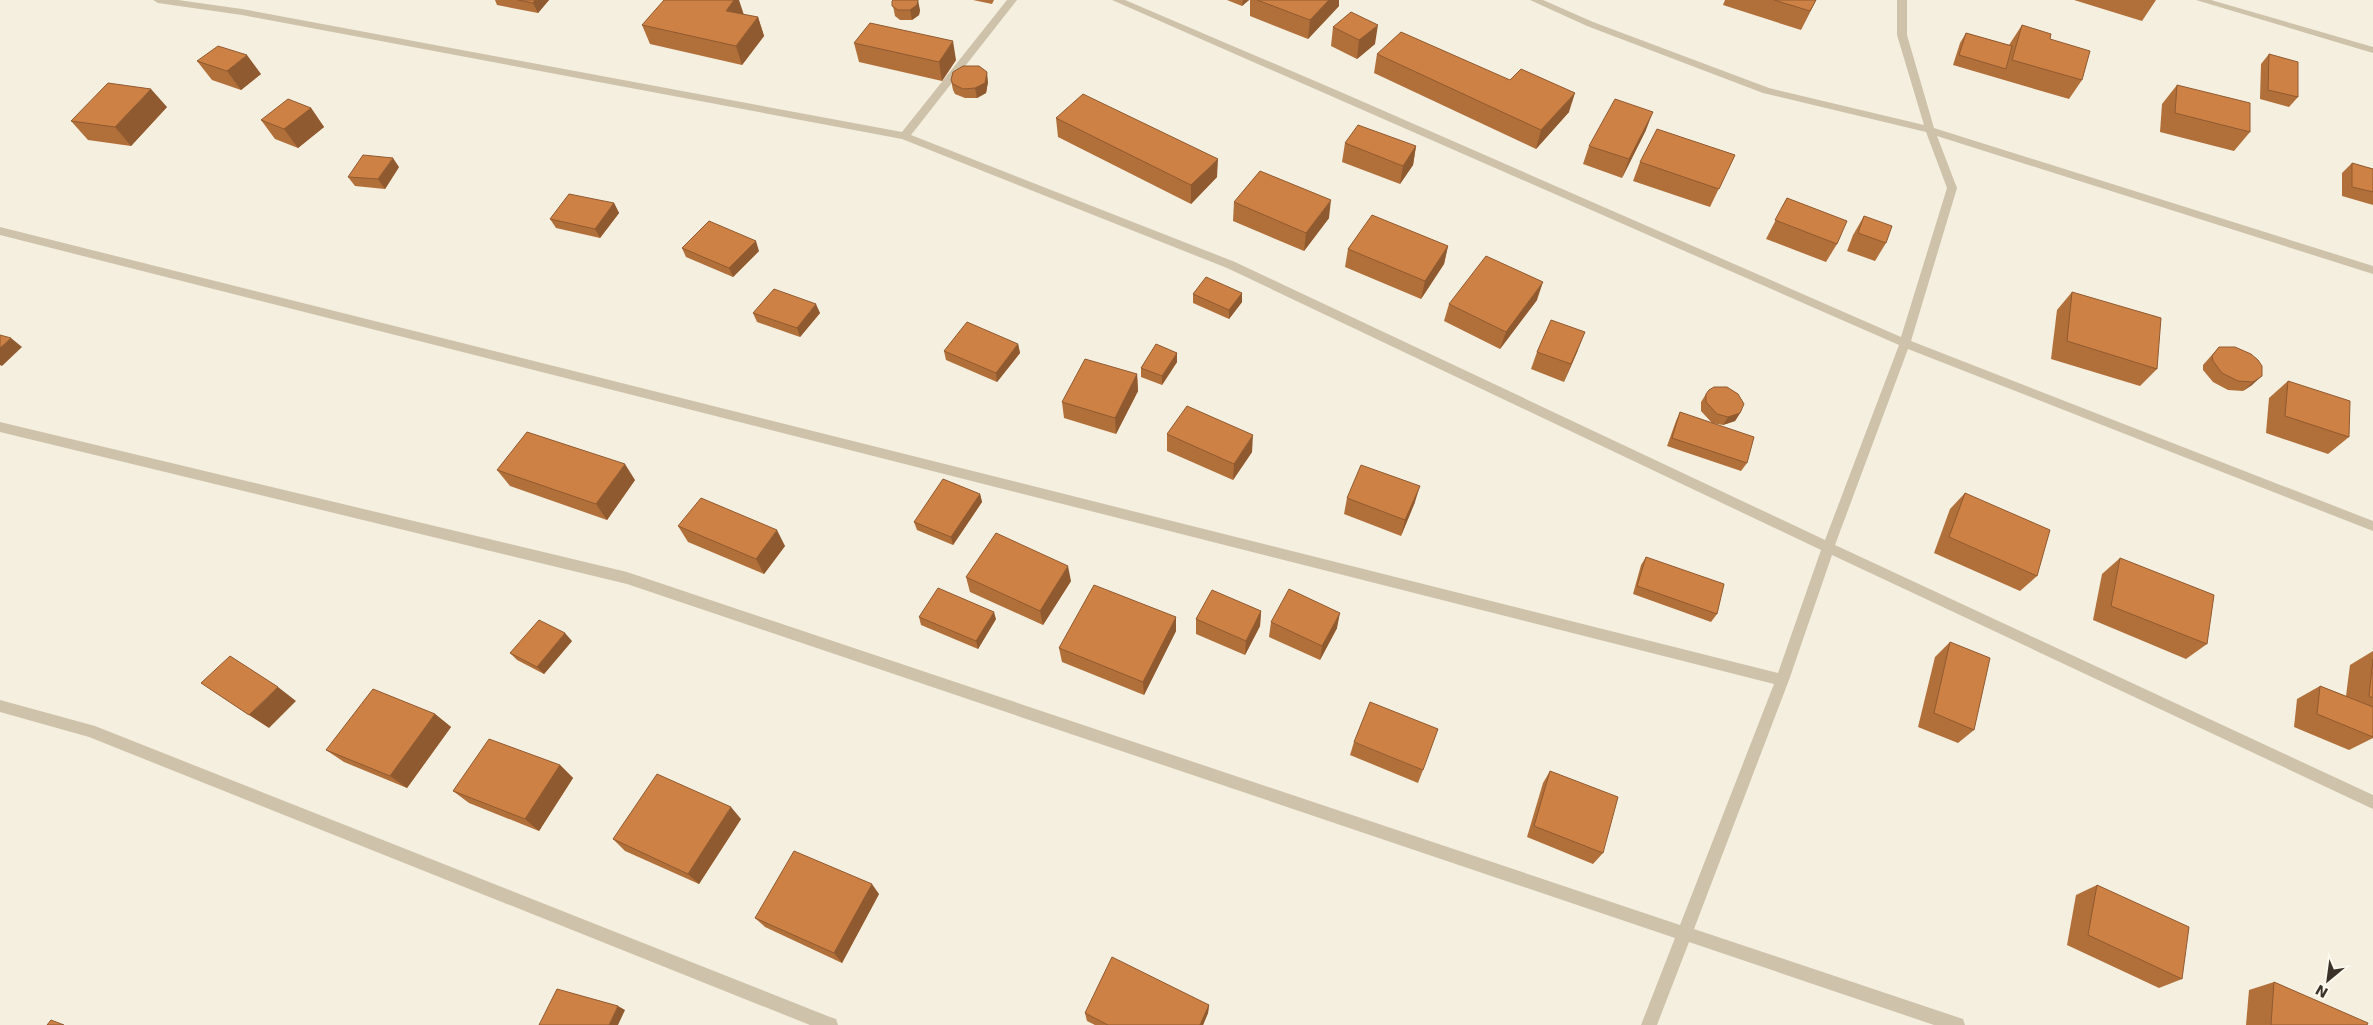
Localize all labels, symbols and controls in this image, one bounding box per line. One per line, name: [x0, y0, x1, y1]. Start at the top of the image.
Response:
north arrow: [2303, 955, 2353, 1005]
text: N: [2313, 982, 2331, 1001]

